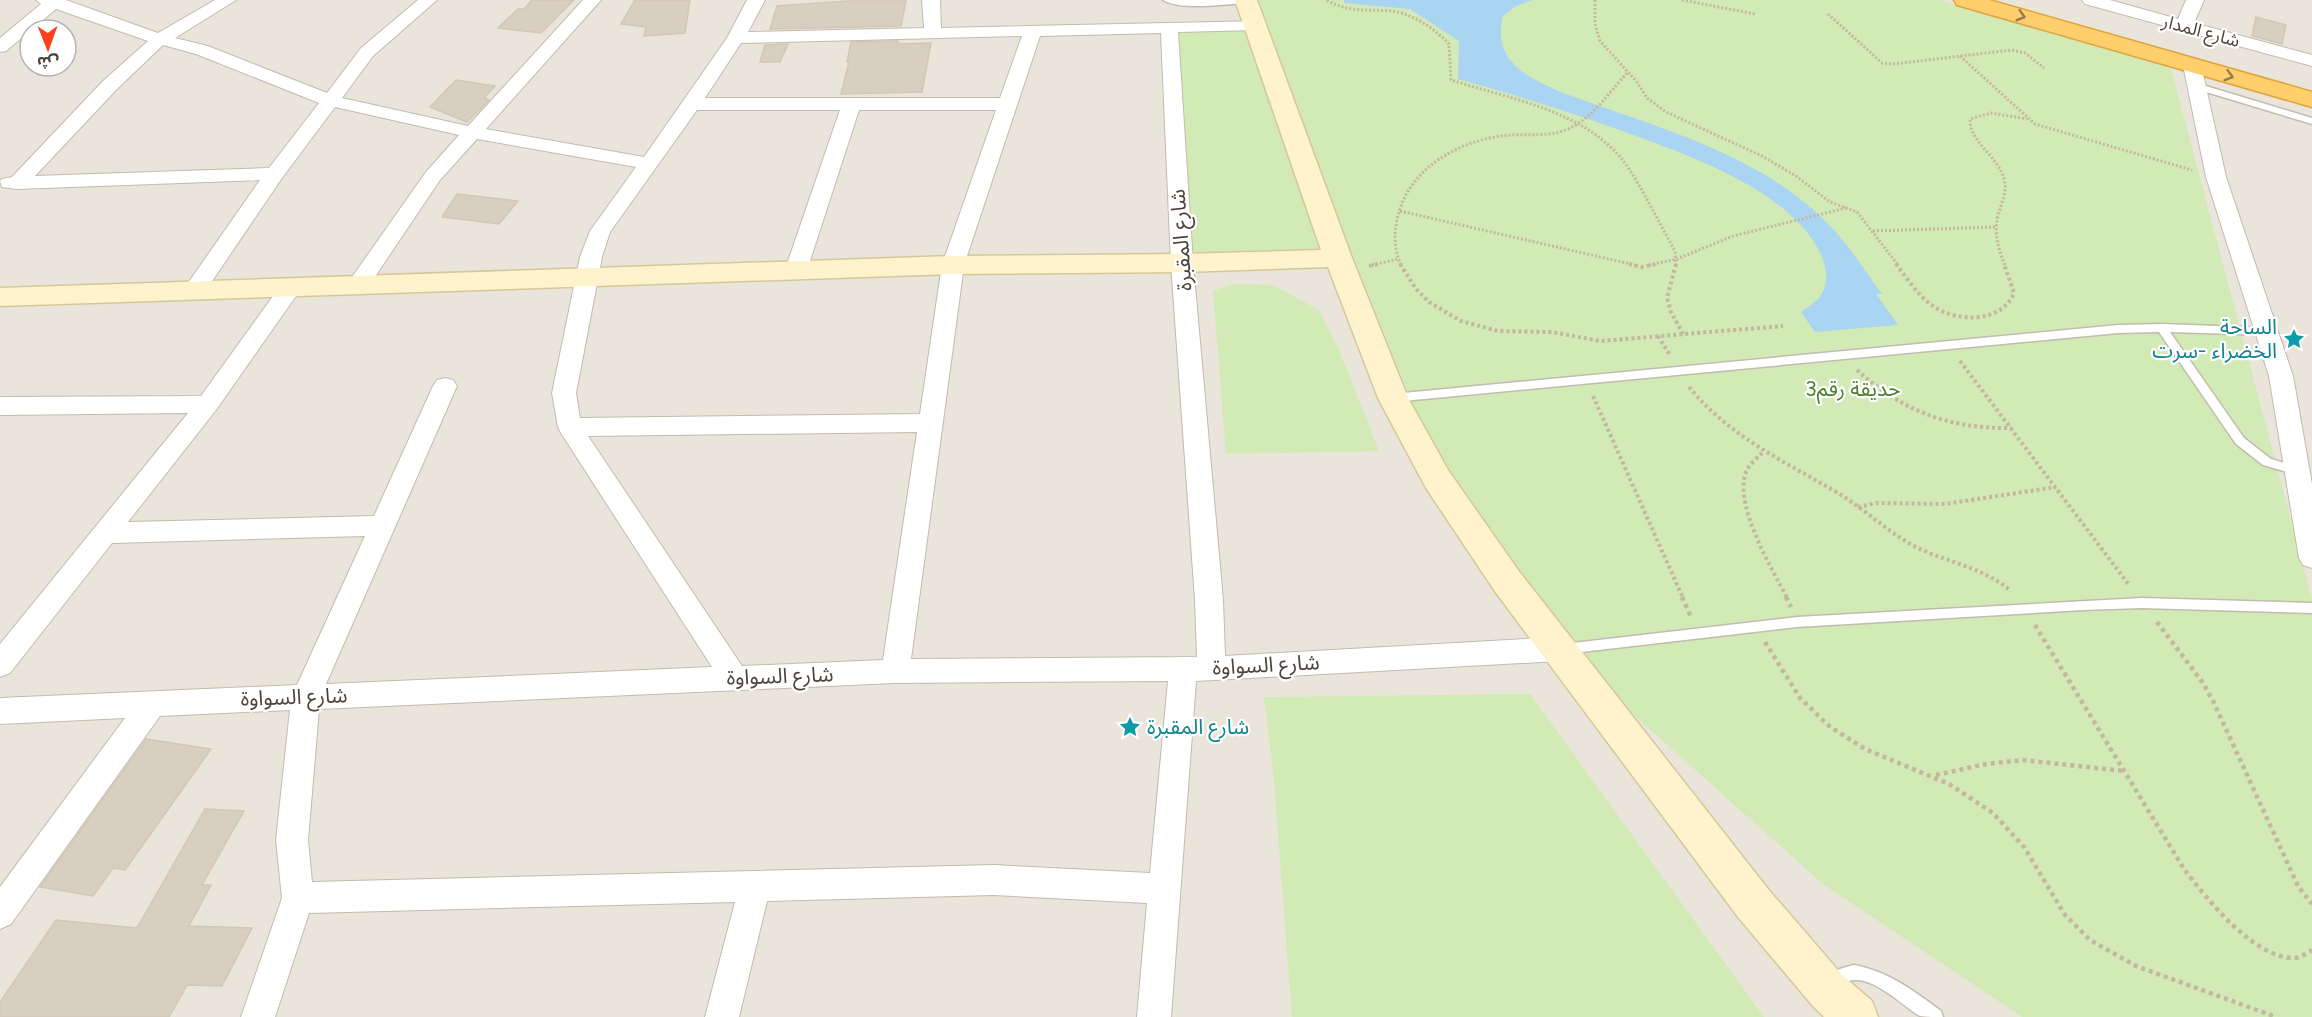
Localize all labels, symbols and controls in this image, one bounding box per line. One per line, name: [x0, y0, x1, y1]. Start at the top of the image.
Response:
one-way arrow: [2015, 9, 2026, 21]
street label: شارع المدار: [2158, 10, 2242, 55]
north arrow: [18, 18, 78, 78]
text: ش: [37, 53, 59, 72]
one-way arrow: [2223, 69, 2234, 81]
street label: شارع المقبرة: [1164, 188, 1200, 292]
place label: الساحة الخضراء -سرت: [2152, 314, 2277, 363]
place icon: الساحة الخضراء -سرت: [2282, 327, 2306, 351]
park label: حديقة رقم3: [1805, 376, 1901, 404]
street label: شارع السواوة: [1212, 649, 1320, 683]
street label: شارع السواوة: [726, 661, 834, 693]
street label: شارع السواوة: [240, 682, 348, 714]
place label: شارع المقبرة: [1147, 714, 1249, 742]
place icon: شارع المقبرة: [1118, 715, 1142, 739]

